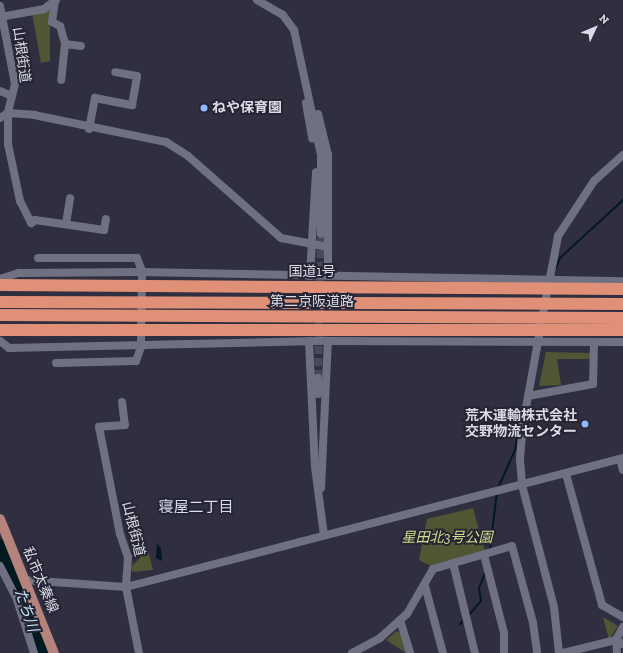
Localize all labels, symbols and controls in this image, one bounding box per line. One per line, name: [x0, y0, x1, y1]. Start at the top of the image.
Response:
north arrow: [575, 8, 615, 48]
text: N: [596, 12, 612, 27]
street label: 山根街道: [9, 26, 33, 84]
place label: ねや保育園: [212, 100, 282, 116]
marker: ねや保育園: [199, 103, 209, 113]
street label: 国道1号: [288, 264, 336, 280]
street label: 第二京阪道路: [270, 294, 354, 310]
place label: 荒木運輸株式会社 交野物流センター: [465, 408, 577, 440]
marker: 荒木運輸株式会社 交野物流センター: [580, 419, 590, 429]
district label: 寝屋二丁目: [159, 499, 233, 517]
street label: 山根街道: [118, 500, 148, 558]
park label: 星田北3号公園: [401, 530, 493, 546]
street label: 私市太秦線: [19, 545, 61, 615]
water label: たち川: [10, 586, 42, 634]

